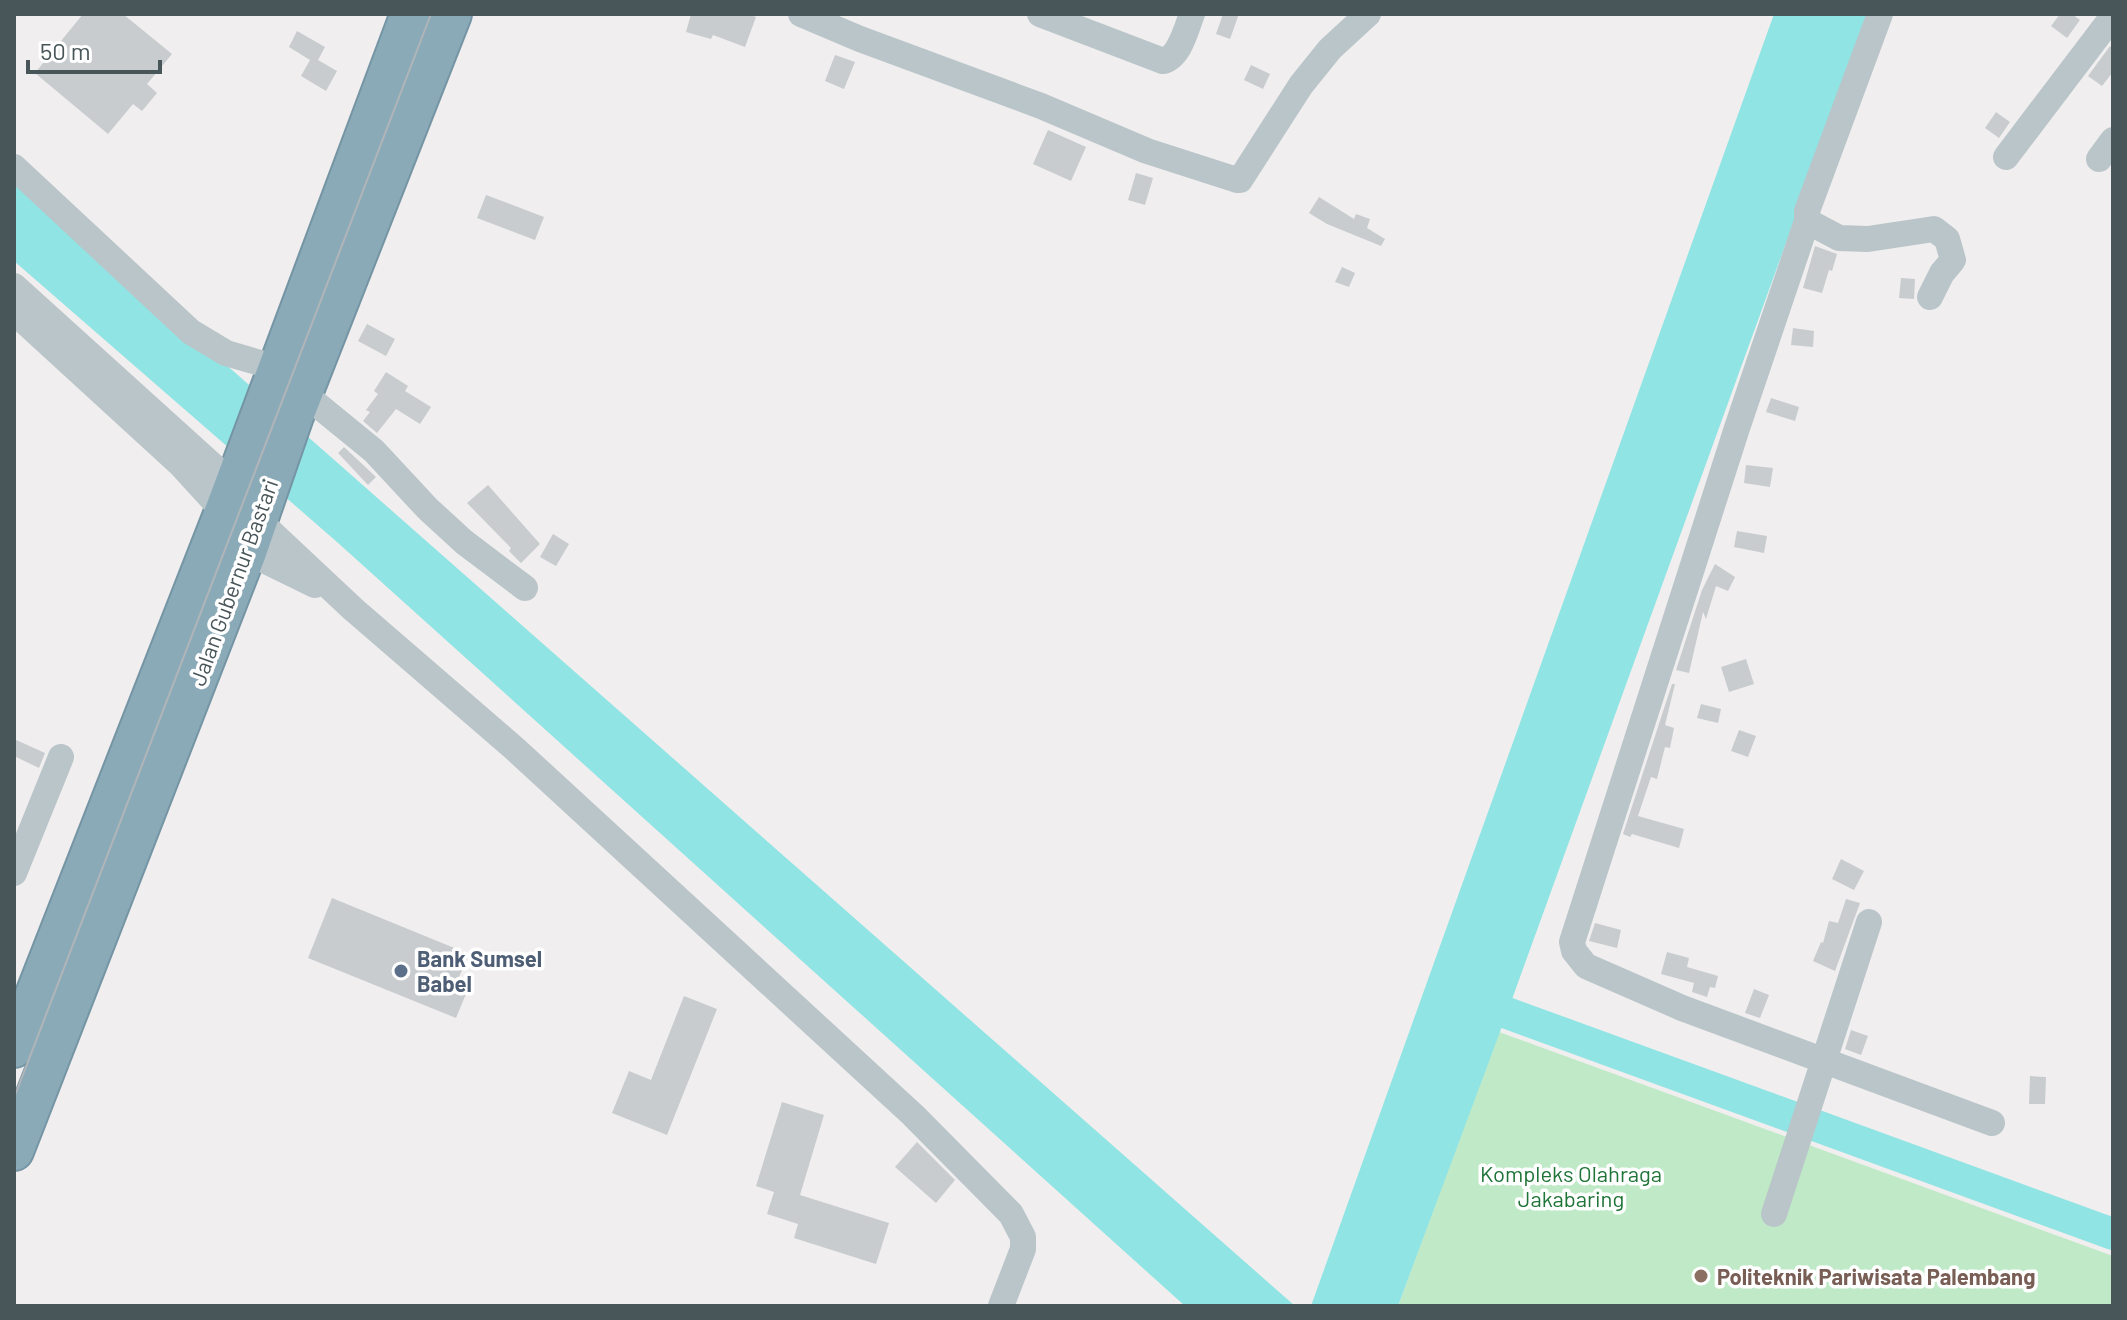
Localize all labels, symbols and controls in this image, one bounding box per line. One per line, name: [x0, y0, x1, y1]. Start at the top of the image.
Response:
scale bar: [28, 24, 160, 74]
text: 50 m: [40, 36, 91, 65]
street label: Jalan Gubernur Bastari: [184, 475, 282, 689]
place label: Bank Sumsel Babel: [417, 945, 542, 996]
marker: Bank Sumsel Babel: [392, 962, 410, 980]
park label: Kompleks Olahraga Jakabaring: [1480, 1160, 1662, 1211]
place label: Politeknik Pariwisata Palembang: [1717, 1263, 2035, 1289]
marker: Politeknik Pariwisata Palembang: [1692, 1267, 1710, 1285]

